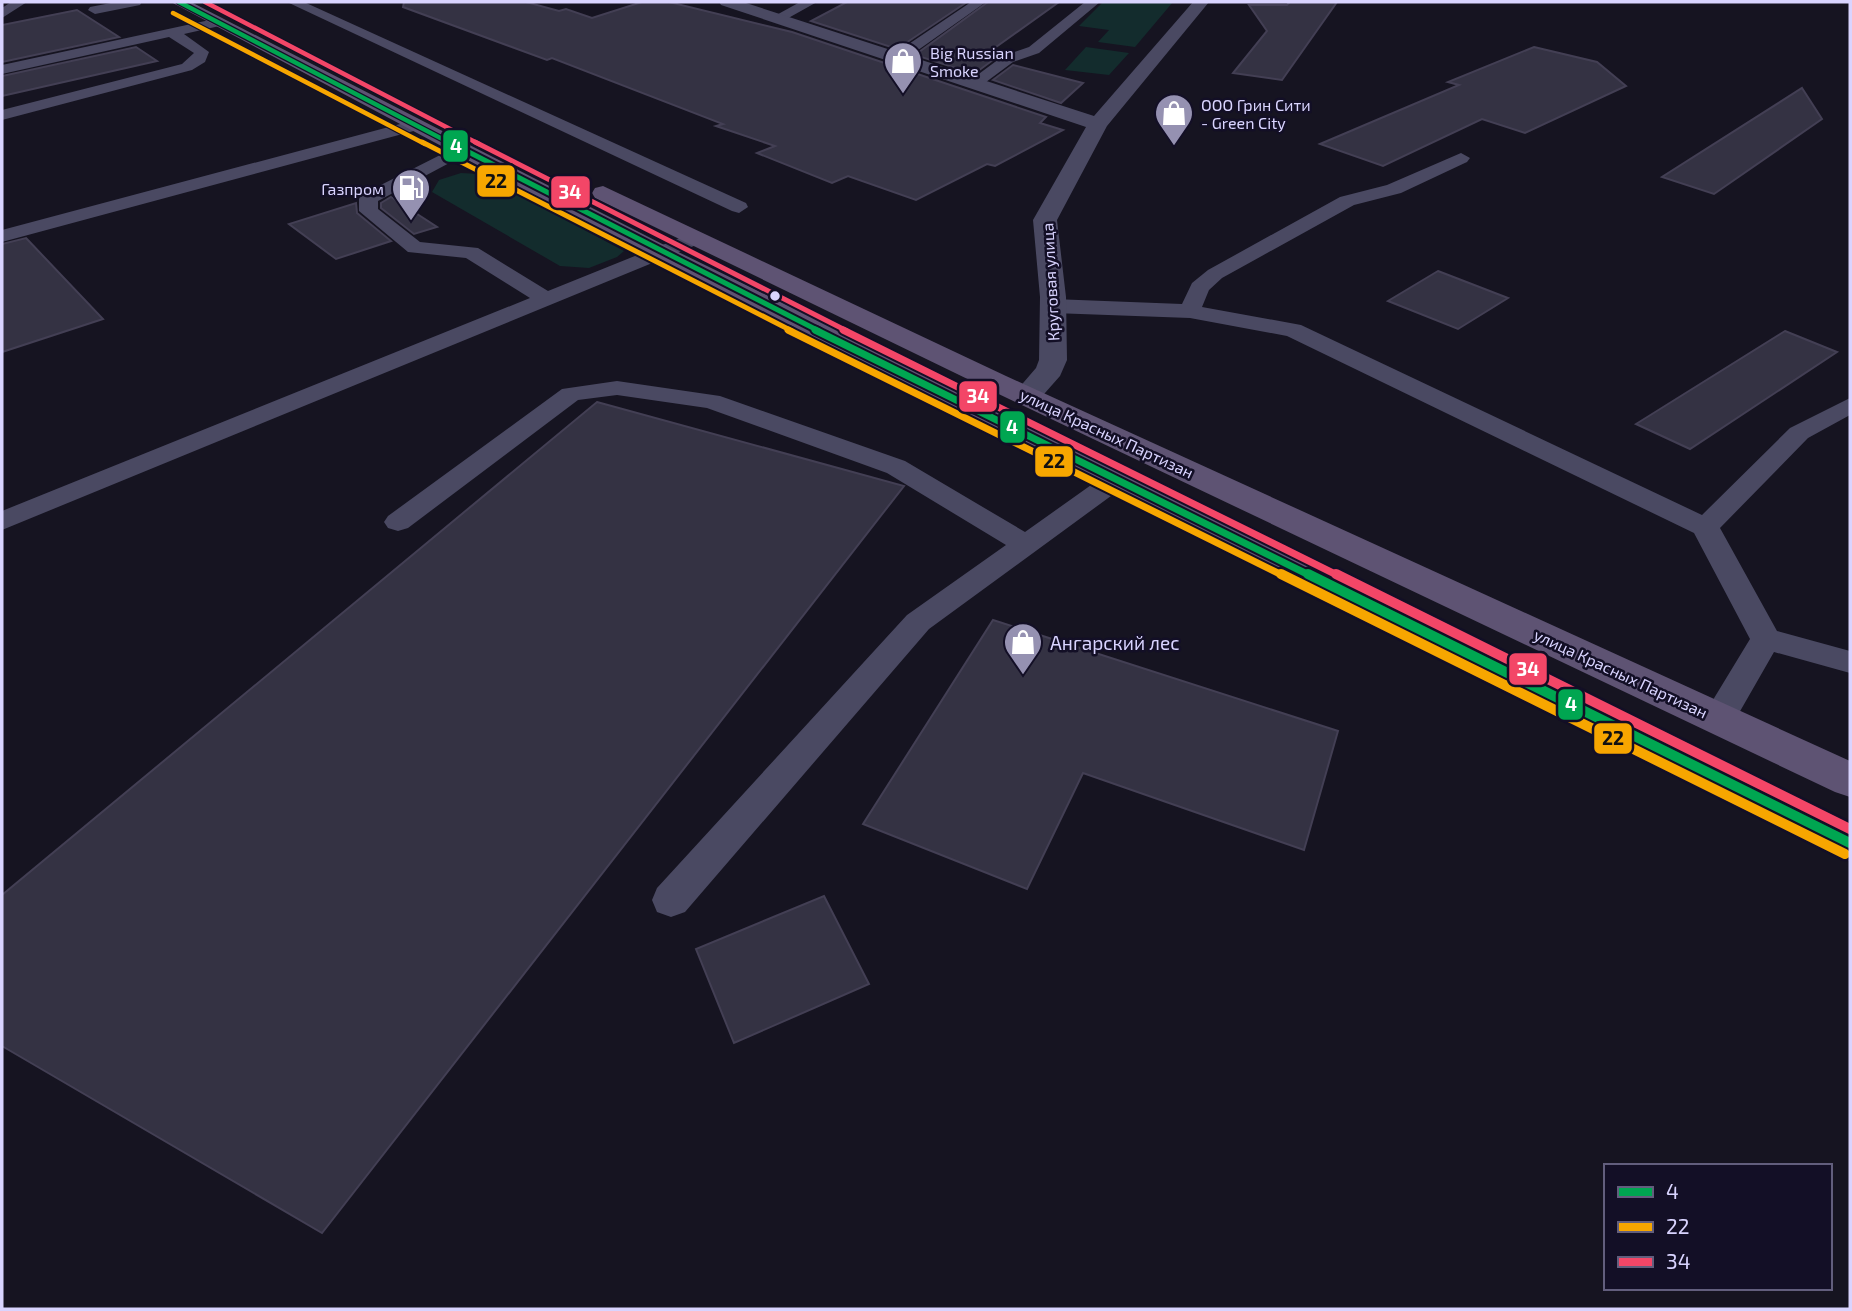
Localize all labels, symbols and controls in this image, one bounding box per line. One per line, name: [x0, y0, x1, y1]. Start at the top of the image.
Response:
shop icon: Big Russian Smoke: [882, 40, 924, 95]
place label: Big Russian Smoke: [930, 43, 1014, 80]
shop icon: ООО Грин Сити - Green City: [1153, 92, 1195, 147]
place label: ООО Грин Сити - Green City: [1201, 95, 1311, 132]
line badge: 4: [442, 129, 469, 163]
text: 4: [450, 134, 462, 157]
line badge: 22: [476, 164, 516, 198]
fuel station icon: Газпром: [390, 167, 432, 222]
text: 22: [485, 169, 507, 192]
line badge: 34: [550, 175, 591, 209]
place label: Газпром: [321, 179, 384, 198]
text: 34: [559, 180, 581, 203]
street label: Круговая улица: [1037, 222, 1064, 342]
unlabelled marker: [768, 289, 782, 303]
line badge: 34: [958, 380, 998, 413]
text: 34: [967, 384, 989, 407]
street label: улица Красных Партизан: [1017, 384, 1197, 482]
line badge: 4: [999, 410, 1026, 444]
text: 4: [1006, 415, 1018, 438]
line badge: 22: [1034, 445, 1074, 478]
text: 22: [1043, 449, 1065, 472]
shop icon: Ангарский лес: [1002, 621, 1044, 676]
street label: улица Красных Партизан: [1531, 624, 1711, 722]
place label: Ангарский лес: [1050, 631, 1180, 654]
line badge: 34: [1508, 652, 1548, 686]
text: 34: [1517, 657, 1539, 680]
line badge: 4: [1557, 688, 1584, 721]
text: 4: [1565, 692, 1577, 715]
line badge: 22: [1593, 722, 1633, 755]
text: 22: [1602, 726, 1624, 749]
legend: [1604, 1164, 1831, 1290]
text: 4: [1666, 1178, 1679, 1203]
text: 22: [1666, 1213, 1690, 1238]
text: 34: [1666, 1248, 1691, 1273]

